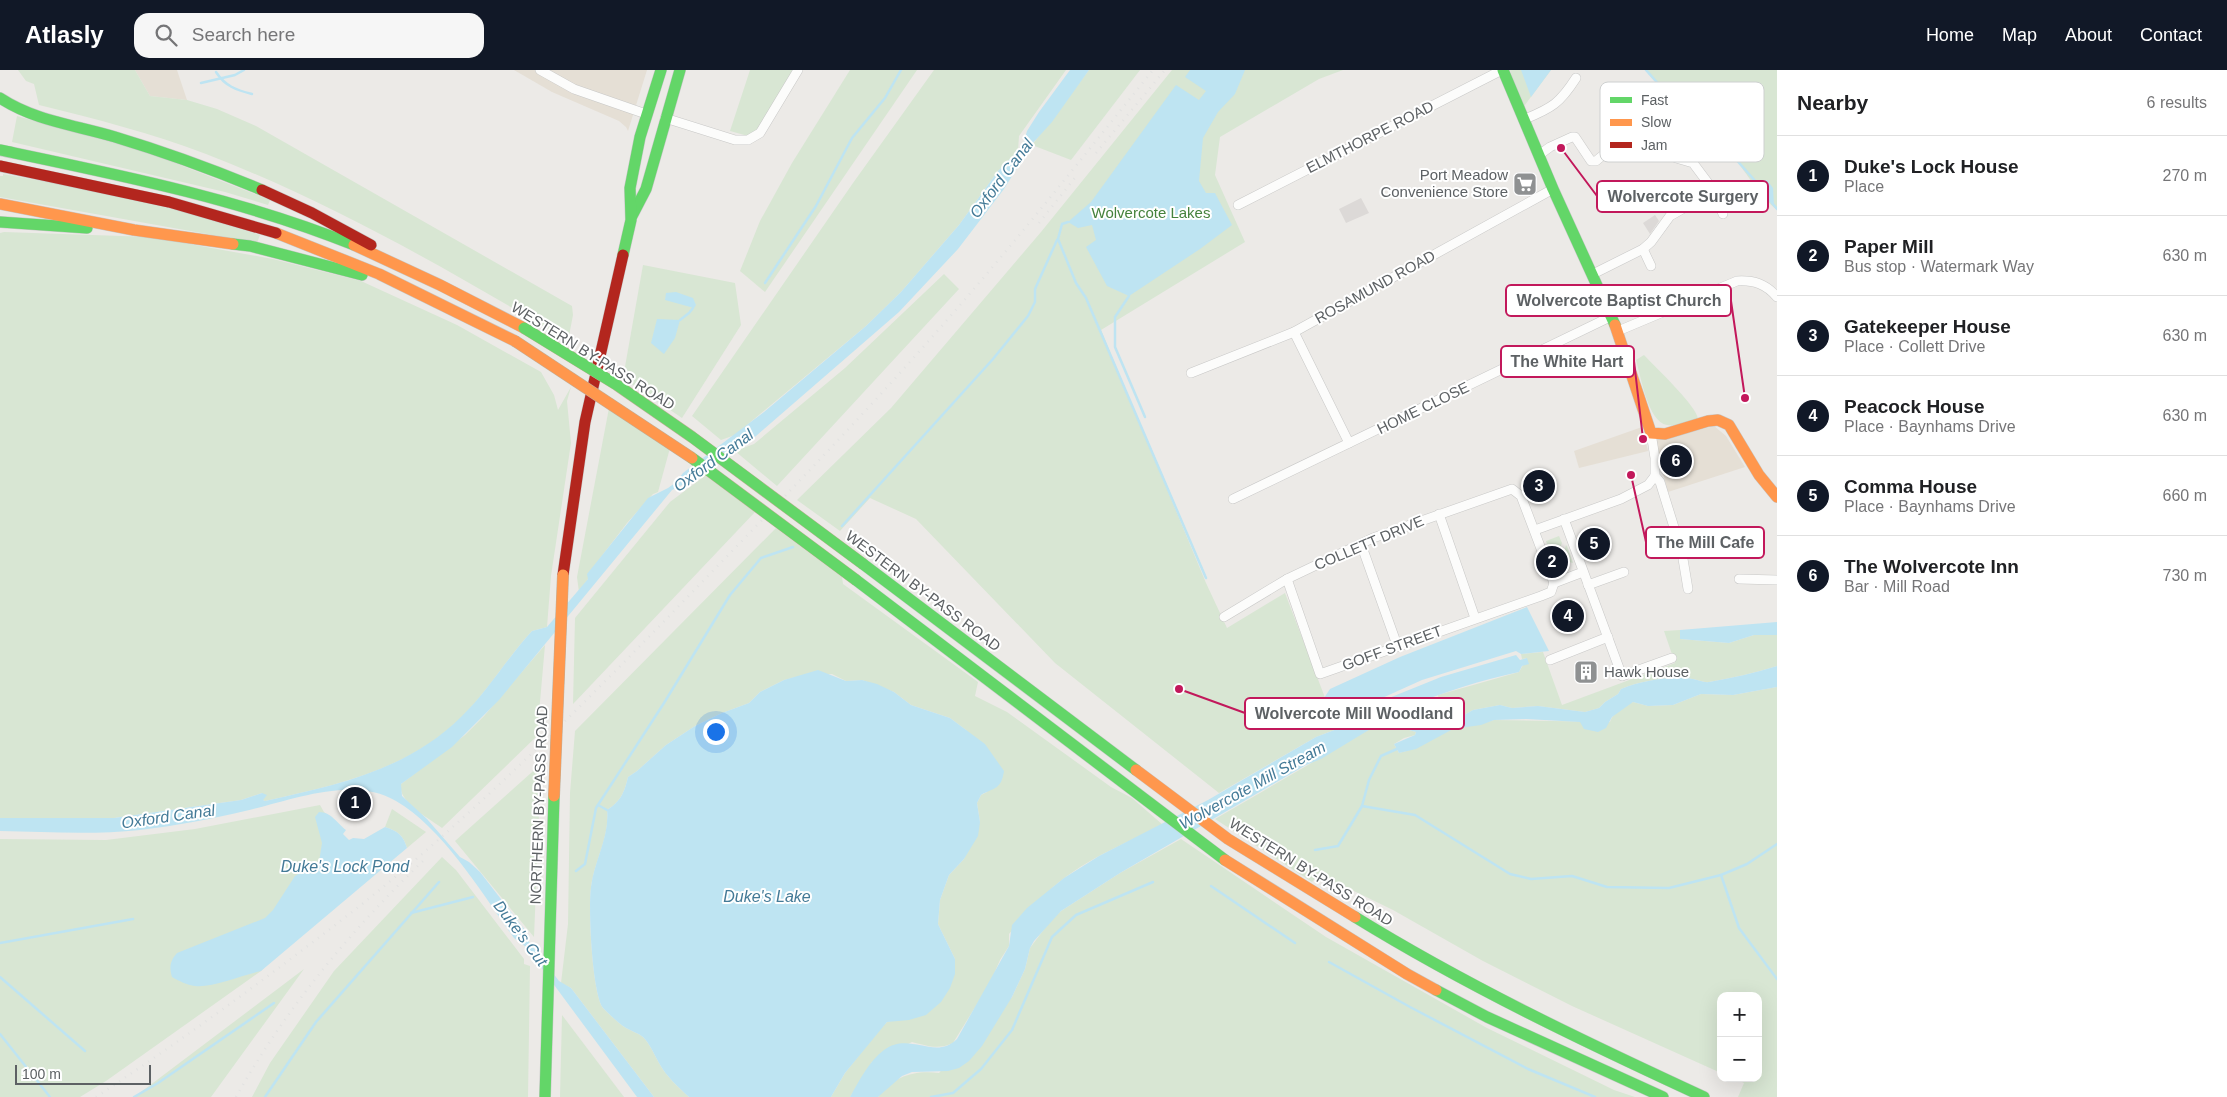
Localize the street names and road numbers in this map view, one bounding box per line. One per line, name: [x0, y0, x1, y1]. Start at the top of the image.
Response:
street label: ELMTHORPE ROAD: [1303, 97, 1437, 176]
street label: ROSAMUND ROAD: [1312, 246, 1438, 327]
street label: WESTERN BY-PASS ROAD: [509, 298, 678, 413]
street label: HOME CLOSE: [1374, 378, 1471, 437]
street label: COLLETT DRIVE: [1312, 512, 1426, 573]
street label: WESTERN BY-PASS ROAD: [843, 527, 1004, 654]
street label: GOFF STREET: [1340, 622, 1444, 673]
street label: NORTHERN BY-PASS ROAD: [527, 705, 550, 905]
street label: WESTERN BY-PASS ROAD: [1227, 814, 1396, 929]

